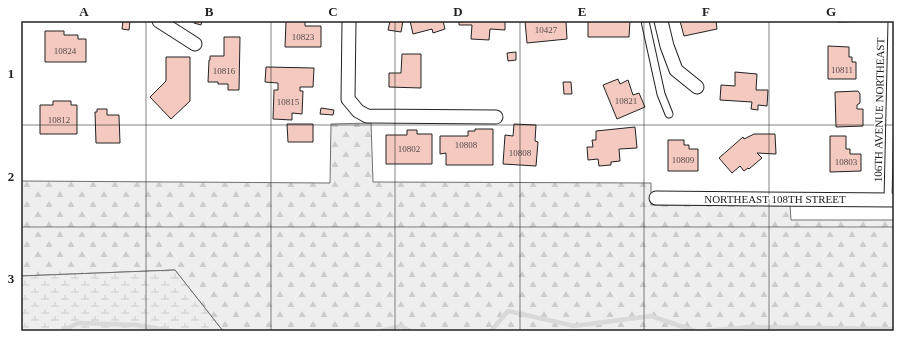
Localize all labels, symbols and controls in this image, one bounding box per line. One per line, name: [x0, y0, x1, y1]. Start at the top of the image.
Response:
text: A: [79, 4, 89, 19]
text: B: [205, 4, 214, 19]
text: C: [328, 4, 338, 19]
text: D: [453, 4, 463, 19]
text: E: [578, 4, 586, 19]
text: F: [702, 4, 710, 19]
text: G: [826, 4, 836, 19]
house number: 10427: [535, 25, 558, 35]
house number: 10823: [292, 32, 315, 42]
street label: 106TH AVENUE NORTHEAST: [872, 37, 886, 182]
house number: 10824: [54, 46, 77, 56]
house number: 10811: [831, 65, 853, 75]
text: 1: [8, 66, 14, 81]
house number: 10816: [213, 66, 236, 76]
house number: 10821: [615, 96, 637, 106]
house number: 10815: [277, 97, 300, 107]
house number: 10812: [48, 115, 70, 125]
house number: 10808: [455, 140, 478, 150]
house number: 10802: [398, 144, 420, 154]
house number: 10808: [509, 148, 532, 158]
house number: 10809: [672, 155, 695, 165]
house number: 10803: [835, 157, 858, 167]
text: 2: [8, 169, 14, 184]
street label: NORTHEAST 108TH STREET: [704, 193, 846, 205]
text: 3: [8, 271, 15, 286]

